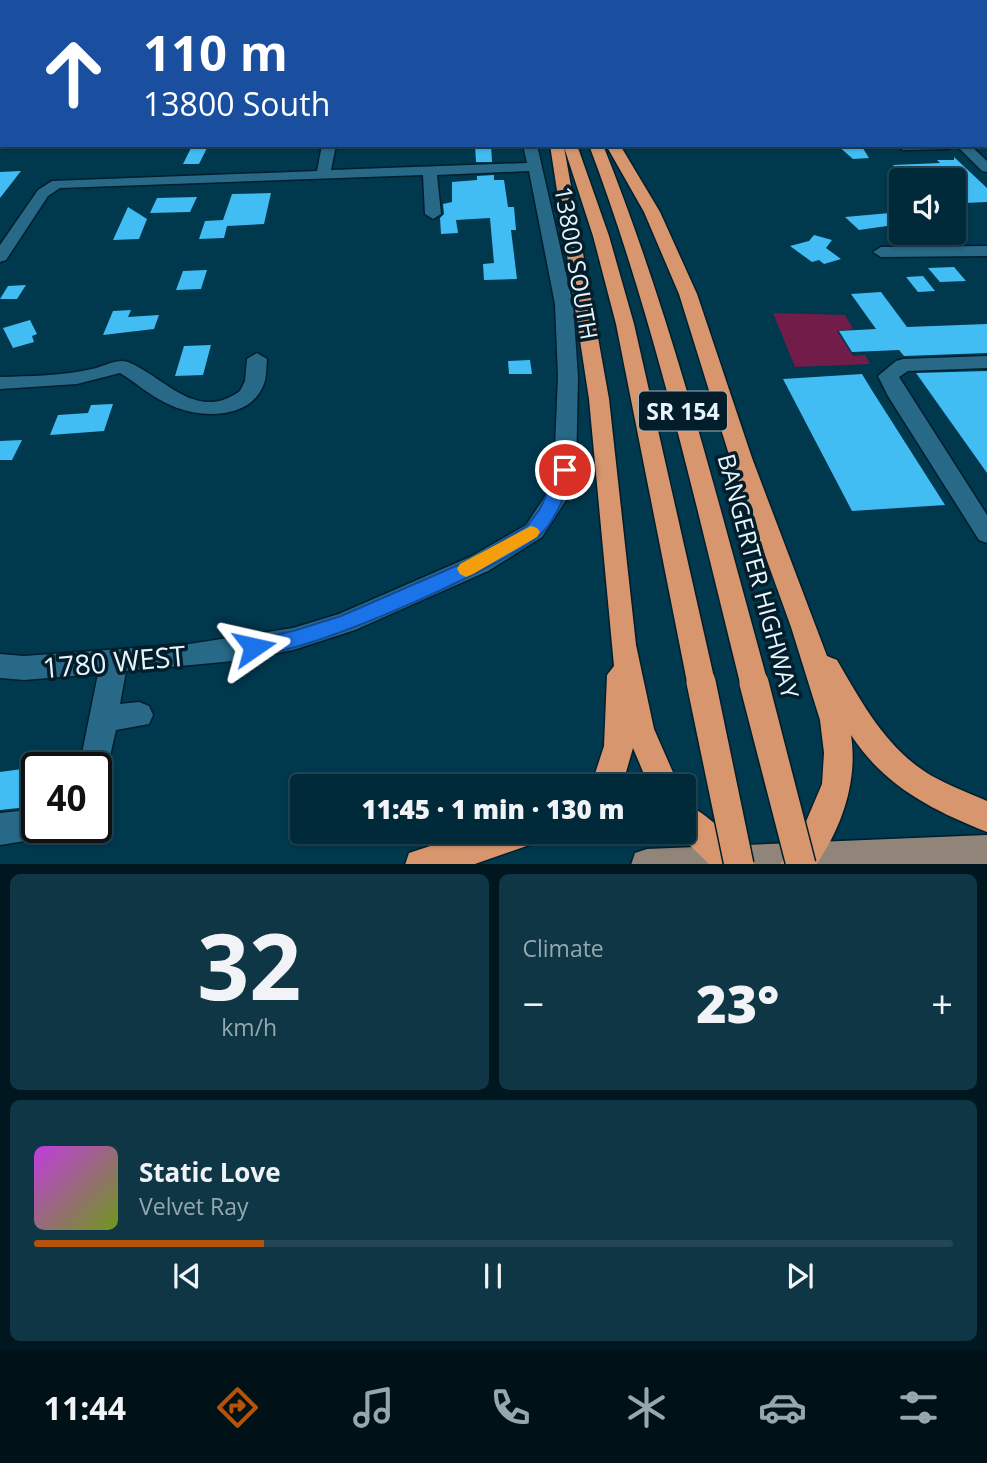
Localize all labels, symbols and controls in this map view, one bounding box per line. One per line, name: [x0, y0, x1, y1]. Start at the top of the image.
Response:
text: 110 m: [143, 19, 288, 85]
icon: ahead: [28, 28, 119, 119]
text: 13800 South: [143, 82, 330, 125]
map controls: [889, 168, 966, 245]
button: sound: [889, 168, 966, 245]
street label: 13800 SOUTH: [547, 184, 607, 342]
road number: SR 154: [639, 392, 727, 430]
pin: [535, 440, 595, 500]
street label: BANGERTER HIGHWAY: [710, 450, 808, 703]
icon: arrive: [546, 451, 584, 489]
position arrow: [217, 610, 291, 684]
street label: 1780 WEST: [41, 636, 188, 686]
speed limit sign: 40: [21, 752, 112, 843]
text: 11:45 · 1 min · 130 m: [362, 791, 624, 827]
text: 32: [197, 903, 301, 1027]
text: Climate: [523, 932, 604, 964]
text: 23°: [696, 967, 779, 1038]
text: −: [523, 977, 544, 1029]
text: +: [931, 977, 953, 1029]
text: km/h: [221, 1011, 277, 1043]
text: Static Love: [139, 1154, 281, 1190]
text: Velvet Ray: [139, 1190, 249, 1222]
icon: previous: [168, 1257, 206, 1295]
icon: pause: [474, 1257, 512, 1295]
icon: next: [781, 1257, 819, 1295]
icon: directions: [213, 1383, 262, 1432]
icon: music: [349, 1383, 398, 1432]
icon: phone: [486, 1383, 535, 1432]
icon: climate: [622, 1383, 671, 1432]
icon: car: [758, 1383, 807, 1432]
icon: filters: [894, 1383, 943, 1432]
text: 11:44: [44, 1386, 126, 1429]

